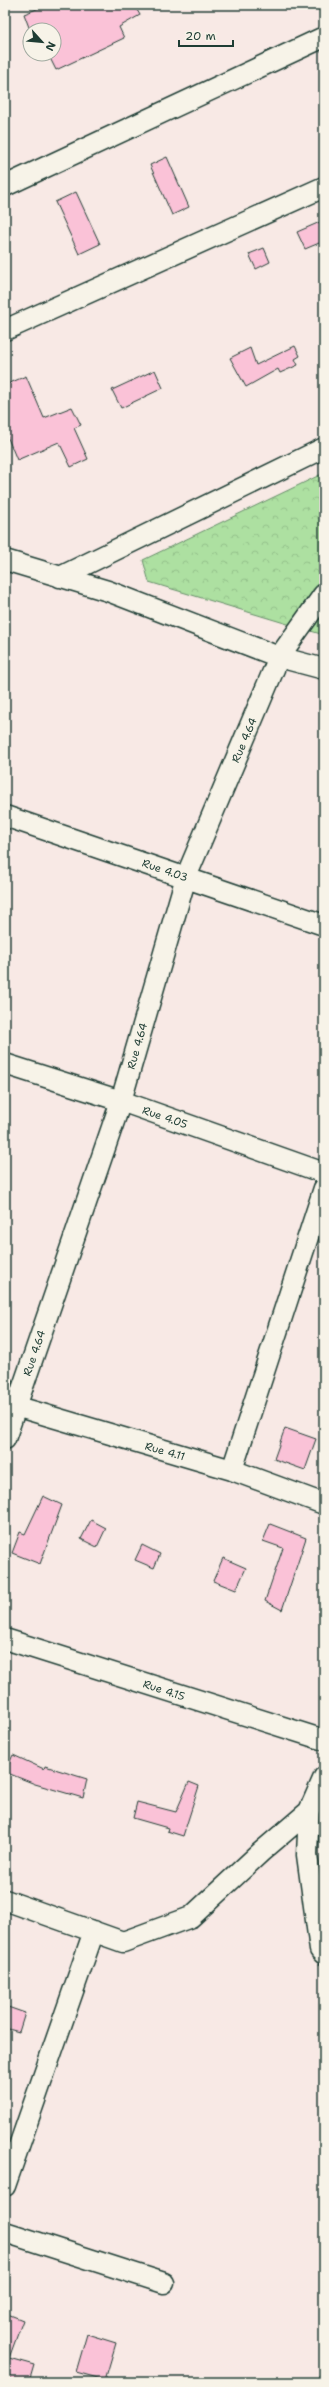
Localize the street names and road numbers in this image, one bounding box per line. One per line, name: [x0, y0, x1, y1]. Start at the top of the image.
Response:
street label: Rue 4.64: [228, 715, 261, 765]
street label: Rue 4.03: [140, 856, 190, 885]
street label: Rue 4.64: [124, 1021, 151, 1071]
street label: Rue 4.05: [140, 1103, 190, 1132]
street label: Rue 4.64: [20, 1328, 49, 1378]
street label: Rue 4.11: [143, 1439, 187, 1464]
street label: Rue 4.15: [141, 1677, 187, 1704]

